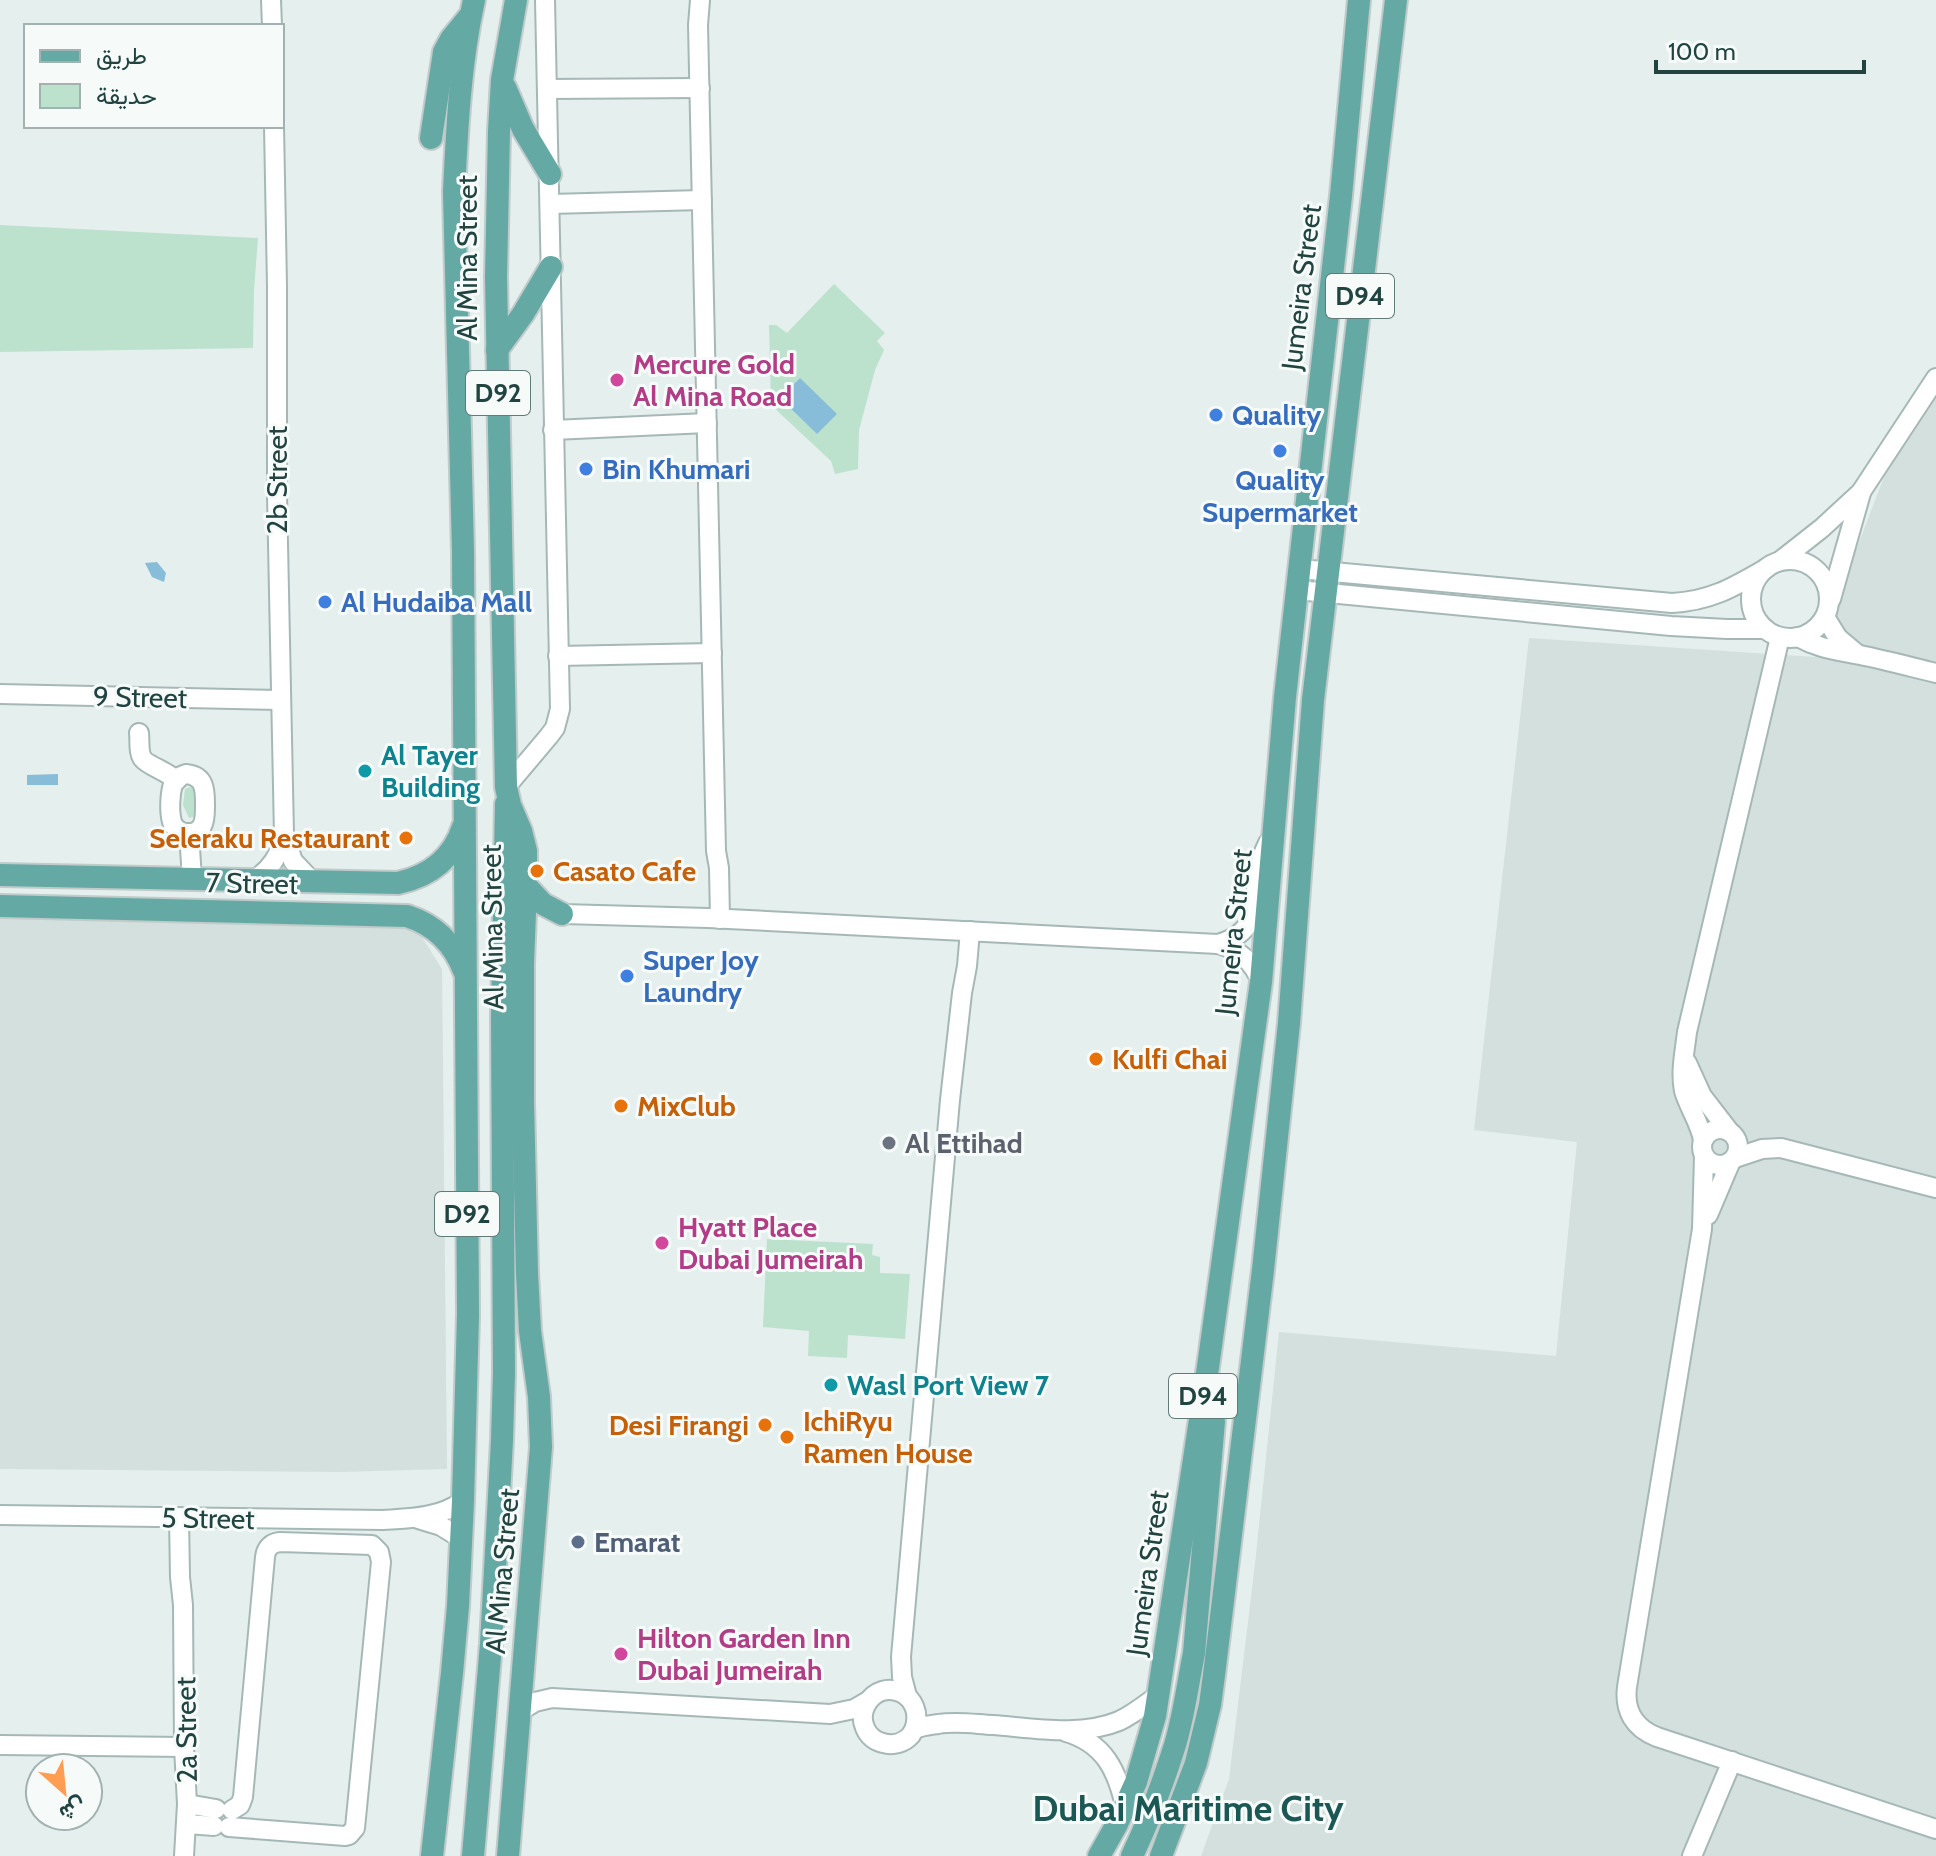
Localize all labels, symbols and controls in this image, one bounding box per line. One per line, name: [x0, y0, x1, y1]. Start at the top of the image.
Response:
legend: [24, 24, 284, 128]
scale bar: [1656, 24, 1864, 74]
text: 100 m: [1668, 37, 1736, 66]
text: طريق: [96, 41, 147, 71]
text: حديقة: [96, 81, 157, 110]
street label: Al Mina Street: [450, 175, 484, 341]
street label: Jumeira Street: [1274, 202, 1328, 373]
road number: D94: [1326, 274, 1394, 318]
place label: Mercure Gold Al Mina Road: [633, 347, 795, 413]
road number: D92: [466, 371, 530, 415]
marker: Mercure Gold Al Mina Road: [608, 371, 626, 389]
place label: Quality: [1232, 398, 1321, 432]
marker: Quality: [1207, 406, 1225, 424]
street label: 2b Street: [260, 426, 294, 534]
marker: Quality Supermarket: [1271, 442, 1289, 460]
place label: Bin Khumari: [602, 452, 750, 486]
marker: Bin Khumari: [577, 460, 595, 478]
place label: Quality Supermarket: [1202, 463, 1358, 529]
place label: Al Hudaiba Mall: [341, 585, 532, 619]
marker: Al Hudaiba Mall: [316, 593, 334, 611]
street label: 9 Street: [93, 679, 187, 715]
place label: Al Tayer Building: [381, 738, 480, 804]
marker: Al Tayer Building: [356, 762, 374, 780]
place label: Seleraku Restaurant: [149, 821, 390, 855]
marker: Seleraku Restaurant: [397, 829, 415, 847]
street label: Al Mina Street: [474, 844, 510, 1010]
street label: Jumeira Street: [1207, 847, 1259, 1018]
place label: Casato Cafe: [553, 854, 696, 888]
marker: Casato Cafe: [528, 862, 546, 880]
street label: 7 Street: [206, 865, 298, 901]
place label: Super Joy Laundry: [643, 943, 759, 1009]
marker: Super Joy Laundry: [618, 967, 636, 985]
place label: Kulfi Chai: [1112, 1042, 1227, 1076]
marker: Kulfi Chai: [1087, 1050, 1105, 1068]
place label: MixClub: [637, 1089, 736, 1123]
marker: MixClub: [612, 1097, 630, 1115]
place label: Al Ettihad: [905, 1126, 1023, 1160]
marker: Al Ettihad: [880, 1134, 898, 1152]
road number: D92: [435, 1192, 499, 1236]
place label: Hyatt Place Dubai Jumeirah: [678, 1210, 863, 1276]
marker: Hyatt Place Dubai Jumeirah: [653, 1234, 671, 1252]
place label: Wasl Port View 7: [847, 1368, 1050, 1402]
road number: D94: [1169, 1374, 1237, 1418]
marker: Wasl Port View 7: [822, 1376, 840, 1394]
place label: IchiRyu Ramen House: [803, 1404, 973, 1470]
place label: Desi Firangi: [609, 1408, 749, 1442]
marker: Desi Firangi: [756, 1416, 774, 1434]
marker: IchiRyu Ramen House: [778, 1428, 796, 1446]
street label: Al Mina Street: [478, 1487, 526, 1655]
street label: Jumeira Street: [1118, 1488, 1175, 1659]
street label: 5 Street: [161, 1500, 255, 1536]
place label: Emarat: [594, 1525, 680, 1559]
marker: Emarat: [569, 1533, 587, 1551]
place label: Hilton Garden Inn Dubai Jumeirah: [637, 1621, 851, 1687]
marker: Hilton Garden Inn Dubai Jumeirah: [612, 1645, 630, 1663]
street label: 2a Street: [168, 1677, 204, 1783]
north arrow: [24, 1752, 104, 1832]
district label: Dubai Maritime City: [1032, 1786, 1344, 1830]
text: ش: [55, 1791, 91, 1827]

